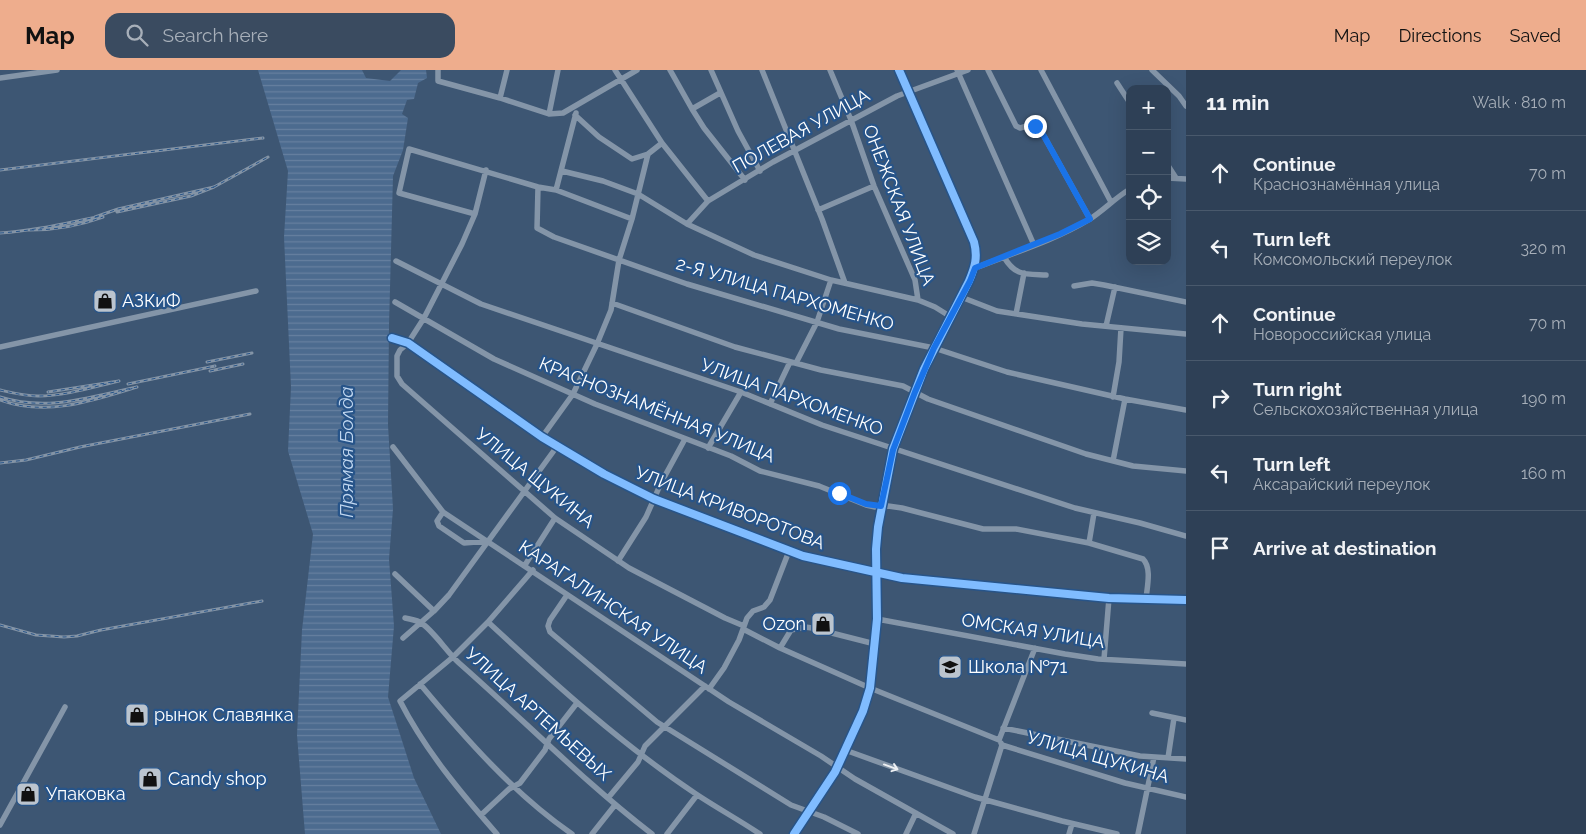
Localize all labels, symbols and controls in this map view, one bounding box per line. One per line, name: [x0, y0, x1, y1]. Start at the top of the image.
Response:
search box: [105, 13, 455, 58]
text: Map: [25, 21, 75, 50]
icon: search: [123, 21, 151, 49]
text: Search here: [163, 24, 268, 46]
text: Map: [1334, 25, 1370, 46]
text: Directions: [1398, 25, 1482, 46]
text: Saved: [1510, 25, 1561, 46]
street label: ПОЛЕВАЯ УЛИЦА: [729, 84, 873, 177]
map controls: [1126, 85, 1171, 265]
button: +: [1126, 85, 1171, 130]
text: 11 min: [1206, 90, 1269, 115]
text: Walk · 810 m: [1472, 93, 1566, 112]
route end: [1024, 115, 1047, 138]
street label: ОНЕЖСКАЯ УЛИЦА: [859, 122, 940, 288]
button: −: [1126, 130, 1171, 175]
text: Continue: [1253, 153, 1336, 175]
icon: ahead: [1206, 159, 1234, 187]
text: 70 m: [1529, 164, 1566, 183]
button: locate: [1126, 175, 1171, 220]
text: Краснознамённая улица: [1253, 175, 1440, 194]
button: layers: [1126, 220, 1171, 265]
text: Turn left: [1253, 228, 1330, 250]
icon: left: [1206, 234, 1234, 262]
text: 320 m: [1521, 239, 1566, 258]
text: Комсомольский переулок: [1253, 250, 1453, 269]
street label: 2-Я УЛИЦА ПАРХОМЕНКО: [674, 252, 896, 335]
shop icon: АЗКиФ: [92, 288, 118, 314]
place label: АЗКиФ: [122, 290, 181, 311]
text: Continue: [1253, 303, 1336, 325]
icon: ahead: [1206, 309, 1234, 337]
text: 70 m: [1529, 314, 1566, 333]
text: Новороссийская улица: [1253, 325, 1431, 344]
street label: КРАСНОЗНАМЁННАЯ УЛИЦА: [536, 352, 778, 467]
street label: УЛИЦА ПАРХОМЕНКО: [698, 354, 886, 439]
text: Turn right: [1253, 378, 1342, 400]
icon: right: [1206, 384, 1234, 412]
water label: Прямая Болда: [335, 386, 357, 518]
text: 190 m: [1521, 389, 1566, 408]
text: Сельскохозяйственная улица: [1253, 400, 1478, 419]
street label: УЛИЦА ЩУКИНА: [472, 423, 599, 532]
text: Turn left: [1253, 453, 1330, 475]
icon: left: [1206, 459, 1234, 487]
street label: УЛИЦА КРИВОРОТОВА: [632, 462, 828, 553]
text: 160 m: [1521, 464, 1566, 483]
text: Аксарайский переулок: [1253, 475, 1431, 494]
route start: [828, 482, 851, 505]
icon: arrive: [1206, 534, 1234, 562]
street label: КАРАГАЛИНСКАЯ УЛИЦА: [515, 536, 711, 678]
text: Arrive at destination: [1253, 537, 1437, 559]
street label: ОМСКАЯ УЛИЦА: [960, 609, 1106, 652]
shop icon: Ozon: [810, 611, 836, 637]
place label: Ozon: [763, 613, 806, 634]
street label: УЛИЦА АРТЕМЬЕВЫХ: [461, 643, 616, 785]
school or university icon: Школа №71: [937, 654, 963, 680]
place label: Школа №71: [968, 656, 1067, 677]
shop icon: рынок Славянка: [124, 702, 150, 728]
place label: рынок Славянка: [154, 704, 293, 725]
street label: УЛИЦА ЩУКИНА: [1025, 726, 1172, 787]
one-way arrow: [883, 763, 898, 772]
shop icon: Candy shop: [137, 766, 163, 792]
place label: Candy shop: [168, 768, 267, 789]
shop icon: Упаковка: [15, 781, 41, 807]
place label: Упаковка: [46, 783, 125, 804]

